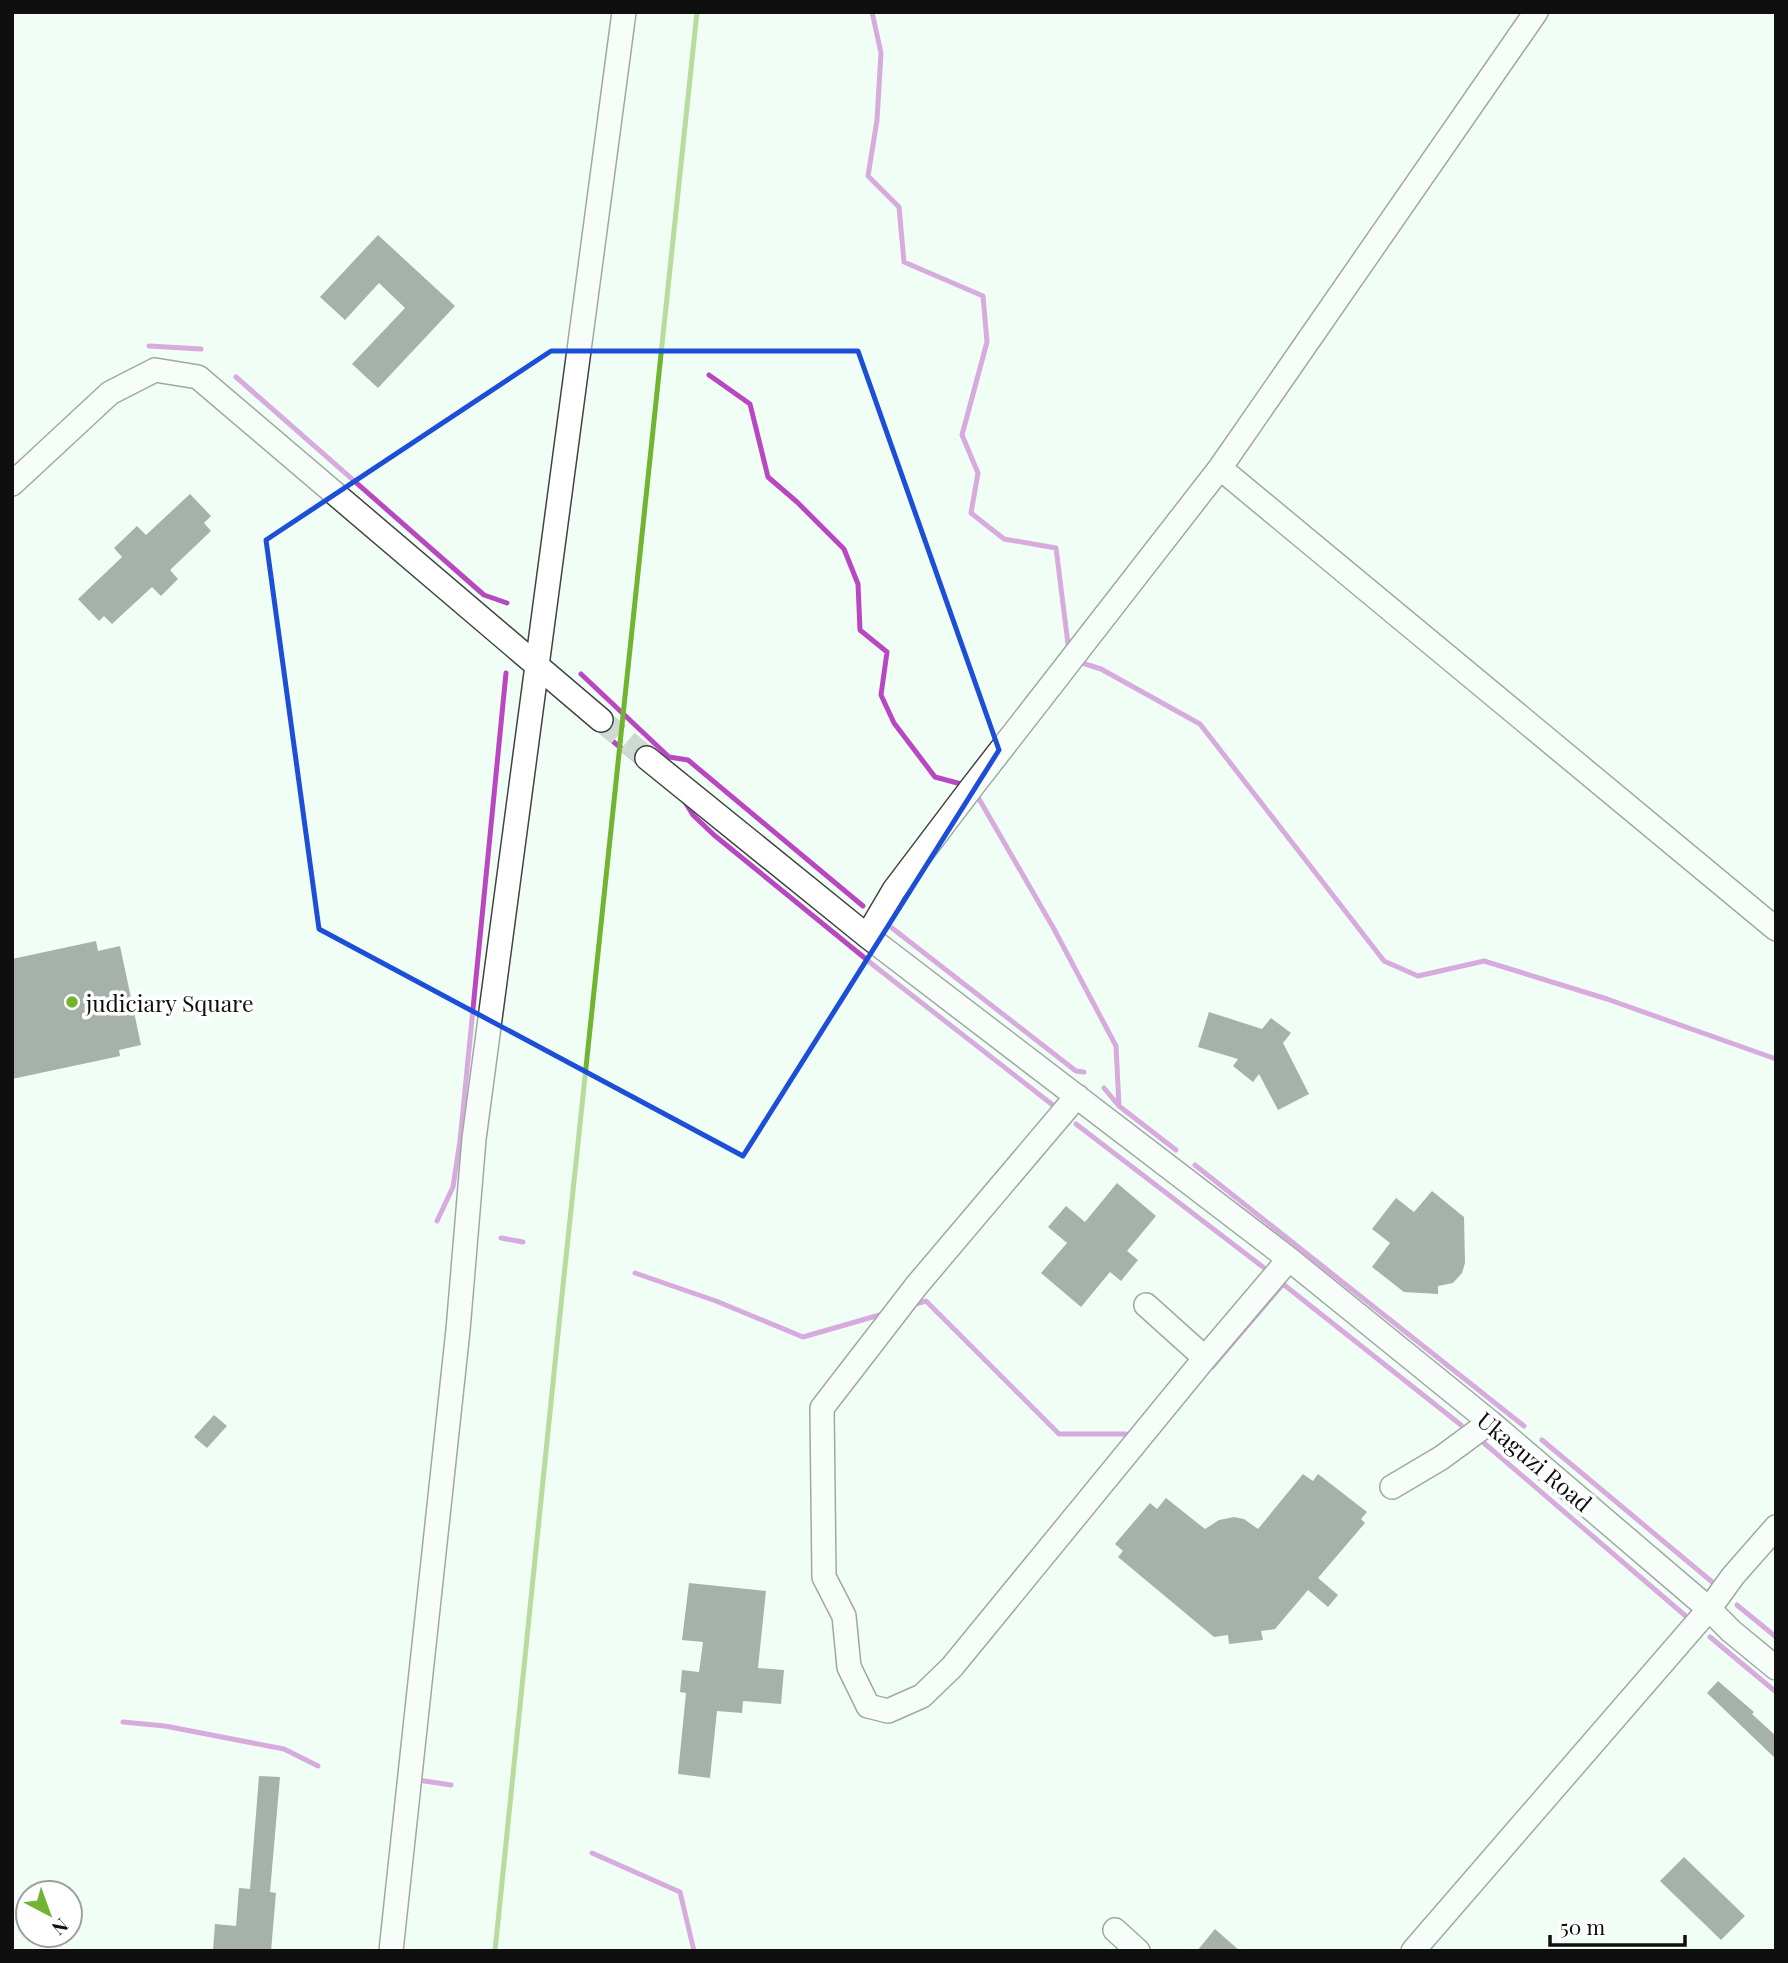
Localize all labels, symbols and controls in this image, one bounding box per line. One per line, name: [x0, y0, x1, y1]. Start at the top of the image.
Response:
place label: judiciary Square: [85, 987, 254, 1018]
marker: judiciary Square: [64, 994, 80, 1010]
street label: Ukaguzi Road: [1471, 1404, 1599, 1518]
north arrow: [14, 1879, 84, 1949]
scale bar: [1550, 1904, 1685, 1948]
text: 50 m: [1560, 1912, 1606, 1940]
text: N: [47, 1913, 75, 1942]

